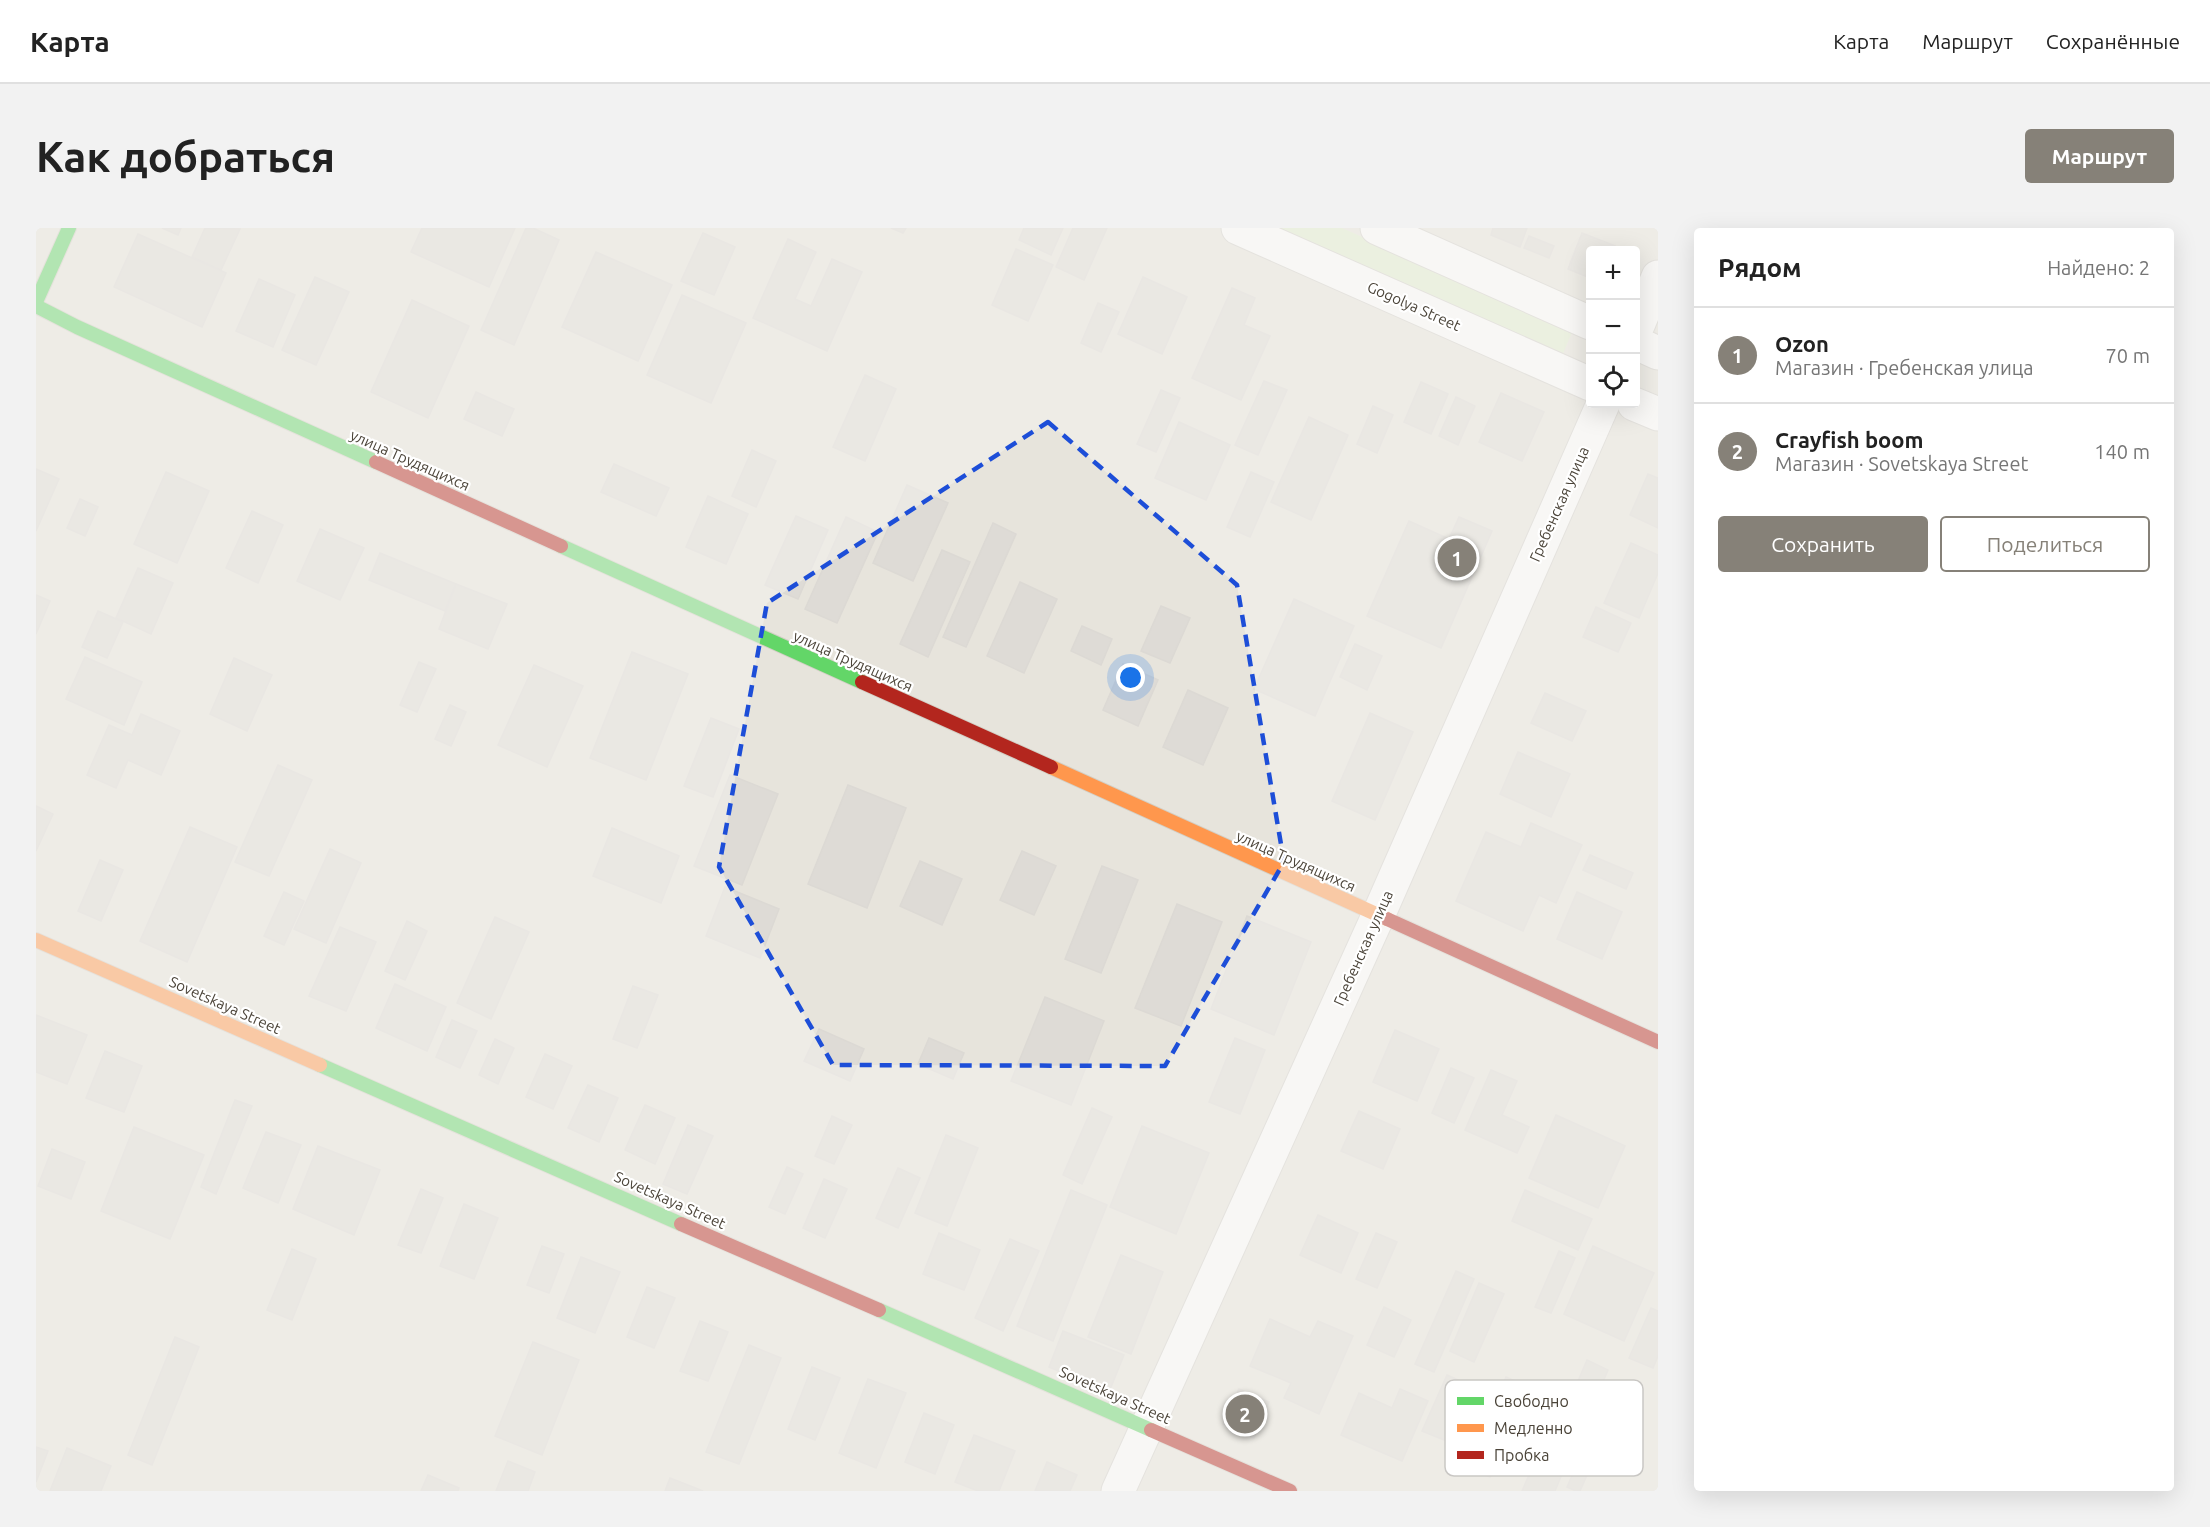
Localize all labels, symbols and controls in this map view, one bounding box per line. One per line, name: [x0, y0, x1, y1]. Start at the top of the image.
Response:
text: Карта: [30, 26, 110, 57]
text: Карта: [1833, 29, 1889, 53]
text: Маршрут: [1922, 29, 2013, 53]
text: Сохранённые: [2046, 29, 2180, 53]
button: Маршрут: [2025, 129, 2174, 183]
text: Как добраться: [36, 133, 335, 180]
map controls: [1586, 246, 1640, 408]
button: +: [1586, 246, 1640, 300]
text: Рядом: [1718, 253, 1802, 282]
text: Найдено: 2: [2047, 256, 2150, 279]
street label: Gogolya Street: [1365, 278, 1463, 334]
button: −: [1586, 300, 1640, 354]
text: Ozon: [1775, 331, 1829, 356]
text: 1: [1732, 344, 1743, 367]
text: 70 m: [2106, 344, 2150, 367]
button: locate: [1586, 354, 1640, 408]
text: Магазин · Гребенская улица: [1775, 356, 2034, 379]
street label: улица Трудящихся: [348, 426, 472, 494]
text: Crayfish boom: [1775, 427, 1924, 452]
text: 2: [1732, 440, 1743, 463]
text: 140 m: [2094, 440, 2150, 463]
street label: Гребенская улица: [1526, 444, 1592, 564]
text: Магазин · Sovetskaya Street: [1775, 452, 2028, 475]
button: Сохранить: [1718, 516, 1928, 572]
button: Поделиться: [1940, 516, 2150, 572]
pin: 1: [1438, 536, 1476, 580]
street label: улица Трудящихся: [791, 627, 915, 695]
your location: [1116, 663, 1145, 692]
street label: улица Трудящихся: [1234, 827, 1358, 895]
street label: Гребенская улица: [1330, 888, 1396, 1008]
street label: Sovetskaya Street: [167, 973, 283, 1037]
street label: Sovetskaya Street: [612, 1168, 728, 1232]
street label: Sovetskaya Street: [1057, 1363, 1173, 1427]
legend: [1445, 1380, 1643, 1476]
pin: 2: [1226, 1392, 1264, 1436]
text: Свободно: [1494, 1392, 1569, 1410]
text: Медленно: [1494, 1419, 1573, 1437]
text: Пробка: [1494, 1446, 1550, 1464]

